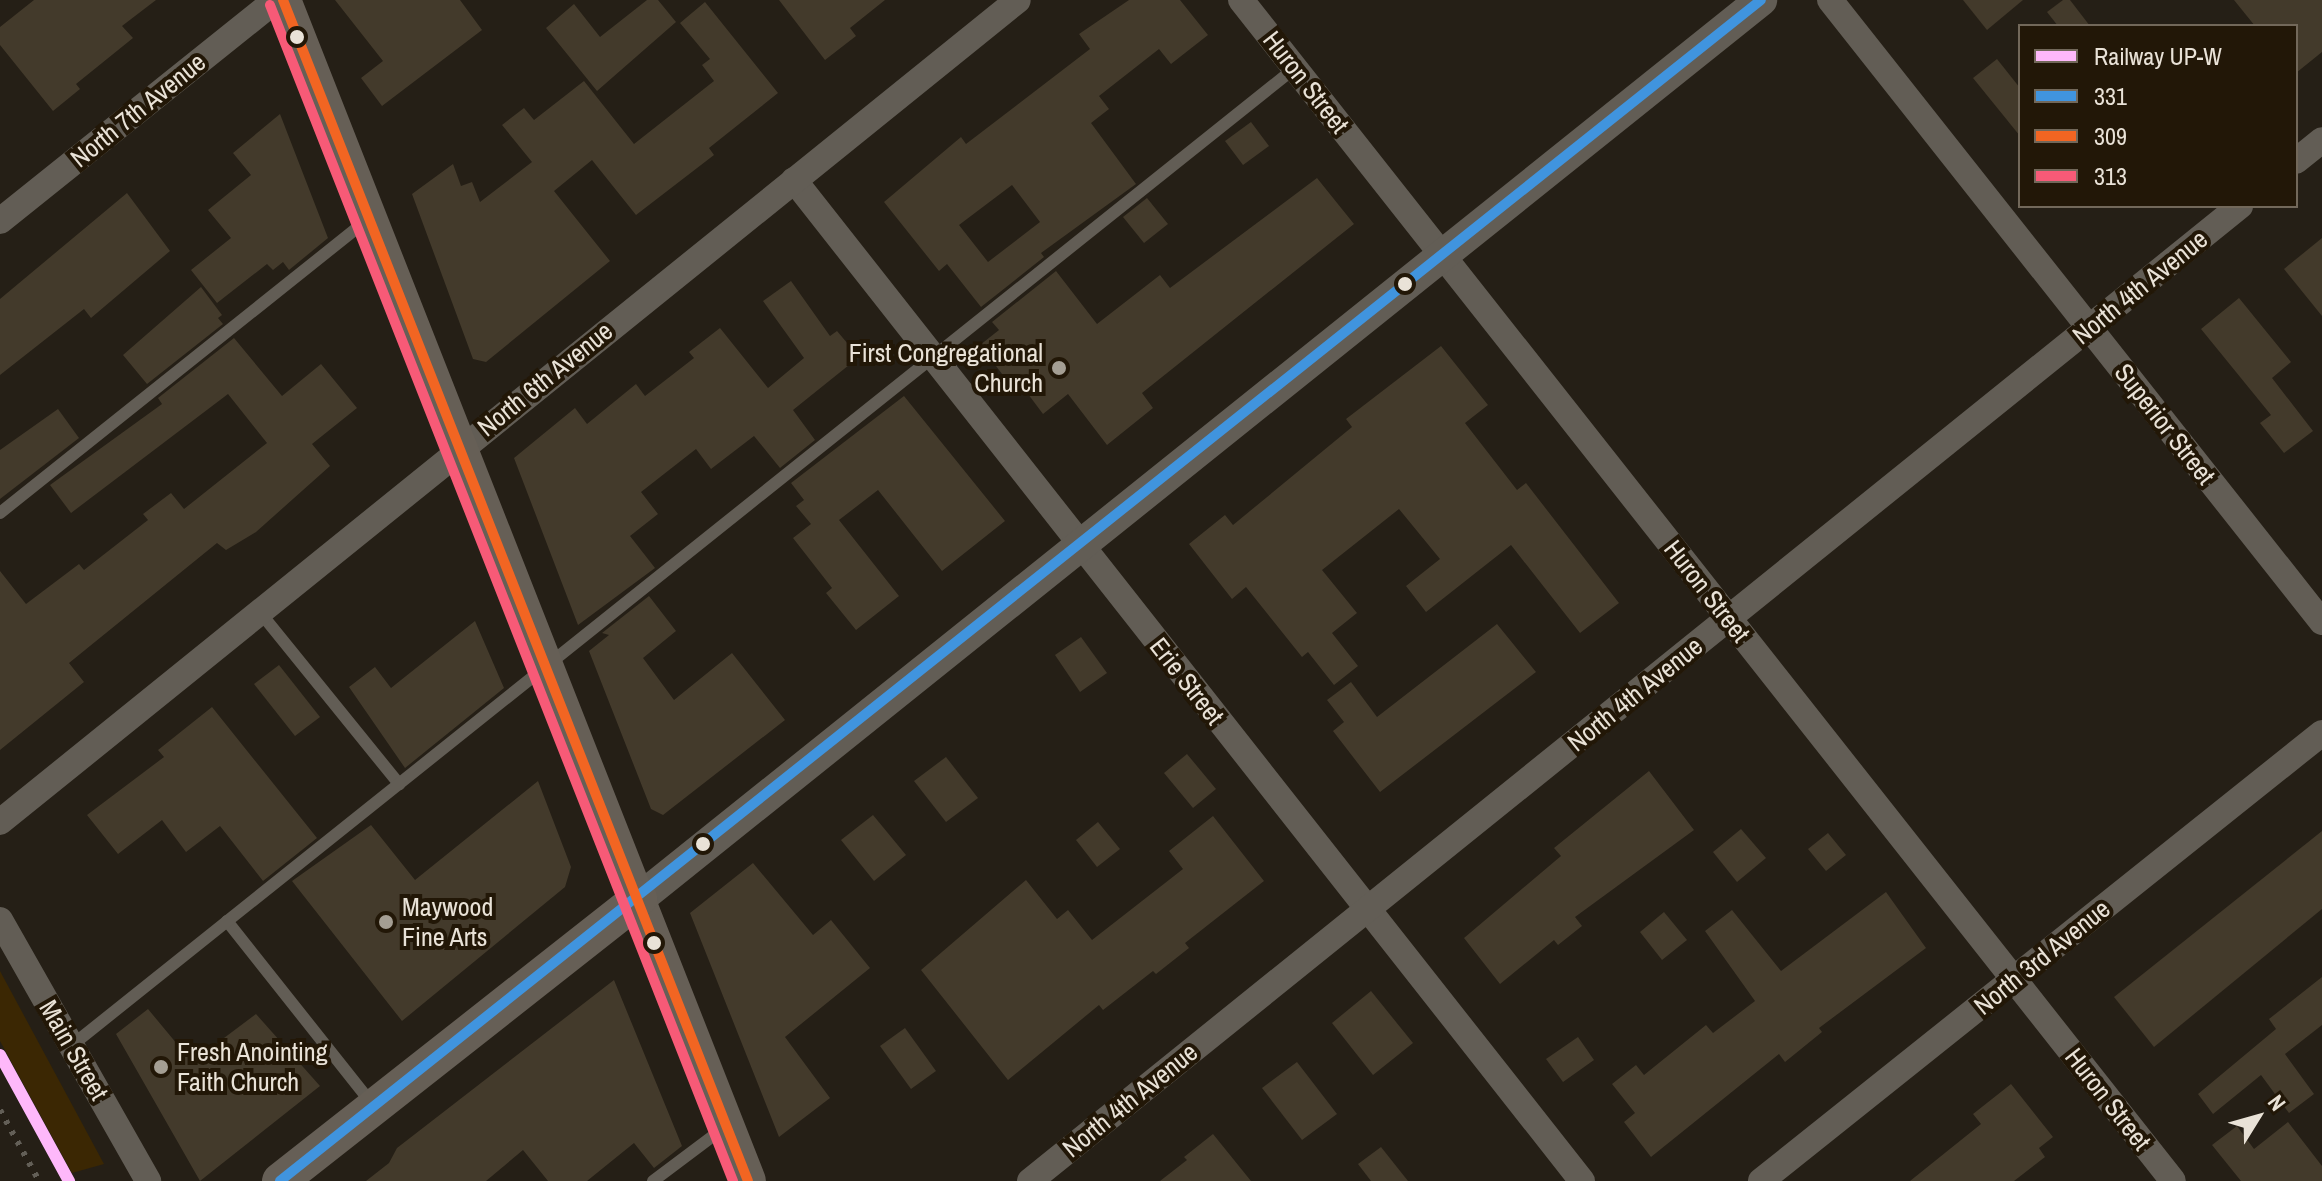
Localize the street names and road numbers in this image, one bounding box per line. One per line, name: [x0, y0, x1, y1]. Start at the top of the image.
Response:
street label: Huron Street: [1256, 25, 1356, 139]
street label: North 7th Avenue: [64, 46, 212, 174]
street label: North 4th Avenue: [2066, 223, 2214, 351]
street label: North 6th Avenue: [471, 315, 619, 443]
street label: Superior Street: [2108, 357, 2222, 491]
street label: Huron Street: [1657, 534, 1757, 648]
street label: North 4th Avenue: [1561, 630, 1709, 758]
street label: Erie Street: [1143, 631, 1231, 731]
street label: North 3rd Avenue: [1967, 892, 2117, 1022]
street label: Main Street: [33, 994, 115, 1106]
street label: North 4th Avenue: [1056, 1036, 1204, 1164]
street label: Huron Street: [2058, 1042, 2158, 1156]

